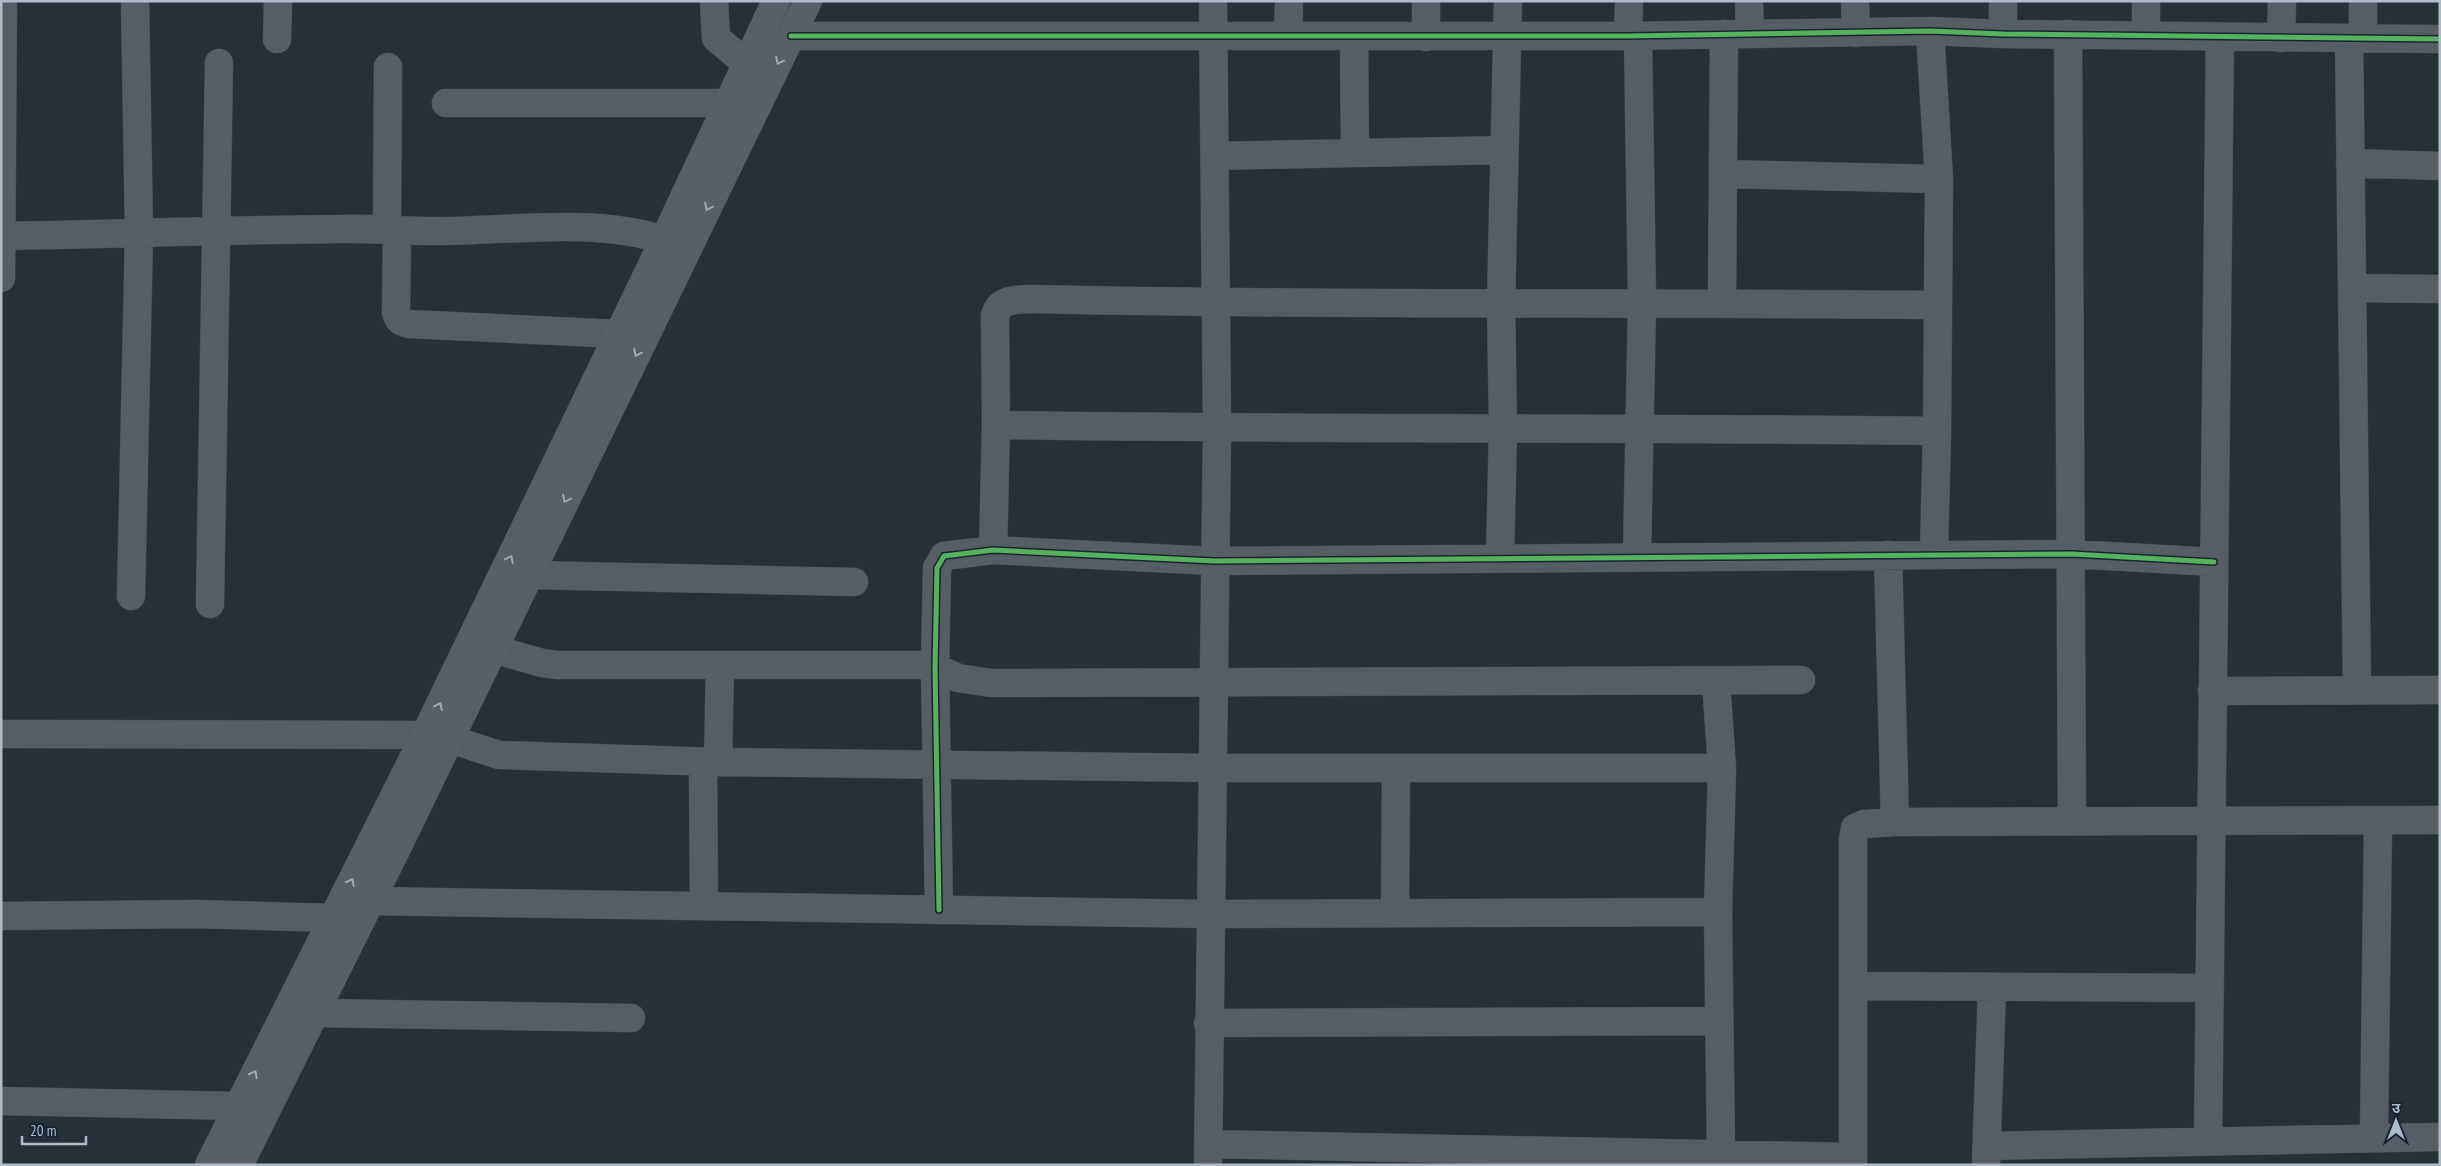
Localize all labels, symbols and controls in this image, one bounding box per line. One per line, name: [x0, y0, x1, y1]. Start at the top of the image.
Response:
one-way arrow: [775, 56, 785, 65]
one-way arrow: [704, 202, 714, 211]
one-way arrow: [633, 348, 643, 357]
one-way arrow: [562, 494, 572, 503]
one-way arrow: [504, 555, 514, 564]
one-way arrow: [433, 702, 444, 711]
one-way arrow: [345, 878, 355, 887]
one-way arrow: [248, 1071, 258, 1080]
north arrow: [2371, 1096, 2421, 1146]
text: उ: [2392, 1099, 2401, 1117]
scale bar: [22, 1114, 86, 1146]
text: 20 m: [30, 1121, 56, 1140]

